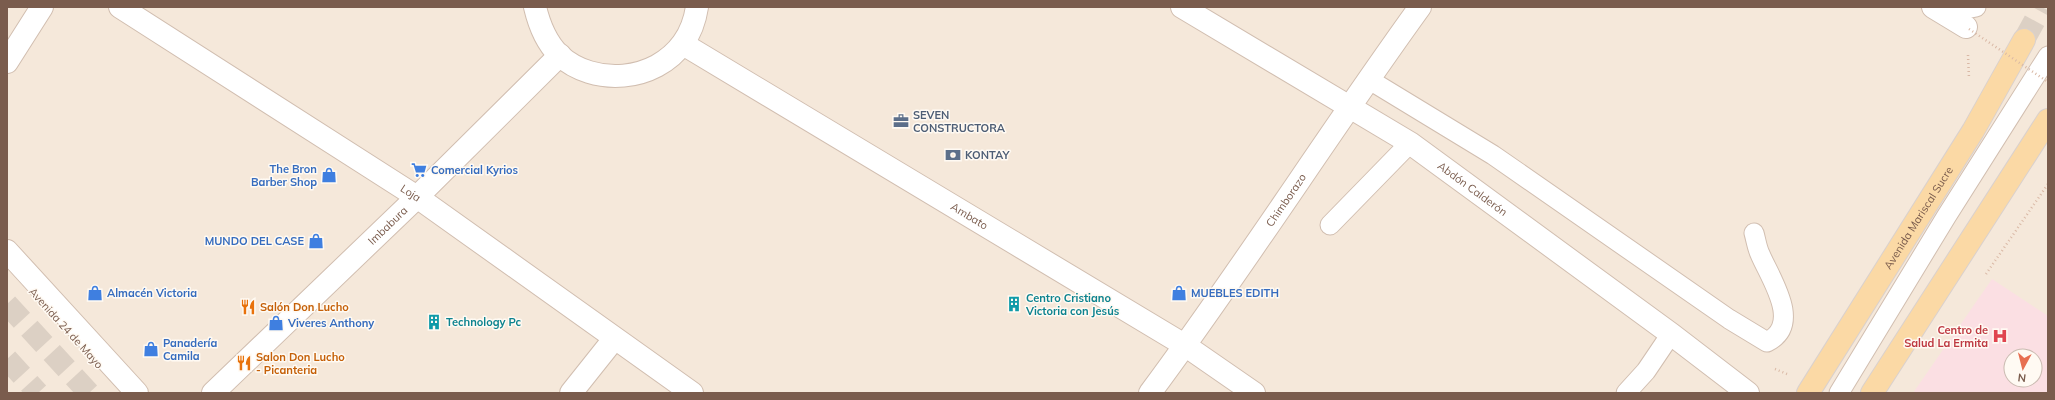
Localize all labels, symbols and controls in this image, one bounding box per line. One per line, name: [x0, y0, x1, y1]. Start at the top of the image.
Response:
place label: SEVEN CONSTRUCTORA: [913, 108, 1006, 135]
office icon: SEVEN CONSTRUCTORA: [892, 112, 910, 130]
bank icon: KONTAY: [944, 146, 962, 164]
place label: KONTAY: [965, 148, 1010, 162]
street label: Abdón Calderón: [1435, 159, 1510, 219]
supermarket icon: Comercial Kyrios: [410, 161, 428, 179]
place label: The Bron Barber Shop: [251, 162, 317, 189]
place label: Comercial Kyrios: [431, 163, 519, 177]
street label: Avenida Mariscal Sucre: [1881, 164, 1956, 272]
shop icon: The Bron Barber Shop: [320, 166, 338, 184]
street label: Chimborazo: [1263, 171, 1309, 229]
street label: Loja: [398, 181, 423, 205]
street label: Ambato: [948, 199, 991, 232]
street label: Imbabura: [365, 203, 410, 248]
shop icon: MUNDO DEL CASE: [307, 232, 325, 250]
place label: MUNDO DEL CASE: [205, 234, 304, 248]
shop icon: Almacén Victoria: [86, 284, 104, 302]
shop icon: MUEBLES EDITH: [1170, 284, 1188, 302]
street label: Avenida 24 de Mayo: [26, 285, 106, 371]
place label: Almacén Victoria: [107, 286, 197, 300]
place label: MUEBLES EDITH: [1191, 286, 1279, 300]
place label: Centro Cristiano Victoria con Jesús: [1025, 291, 1120, 318]
building icon: Centro Cristiano Victoria con Jesús: [1005, 295, 1023, 313]
restaurant icon: Salón Don Lucho: [239, 298, 257, 316]
place label: Salón Don Lucho: [260, 300, 349, 314]
building icon: Technology Pc: [425, 313, 443, 331]
shop icon: Viveres Anthony: [267, 314, 285, 332]
place label: Technology Pc: [446, 315, 522, 329]
place label: Viveres Anthony: [287, 316, 374, 330]
place label: Centro de Salud La Ermita: [1904, 323, 1988, 350]
hospital icon: Centro de Salud La Ermita: [1991, 327, 2009, 345]
place label: Panadería Camila: [163, 336, 217, 363]
shop icon: Panadería Camila: [142, 340, 160, 358]
north arrow: [2003, 348, 2043, 388]
place label: Salon Don Lucho - Picanteria: [256, 350, 345, 377]
restaurant icon: Salon Don Lucho - Picanteria: [235, 354, 253, 372]
text: N: [2017, 370, 2027, 385]

